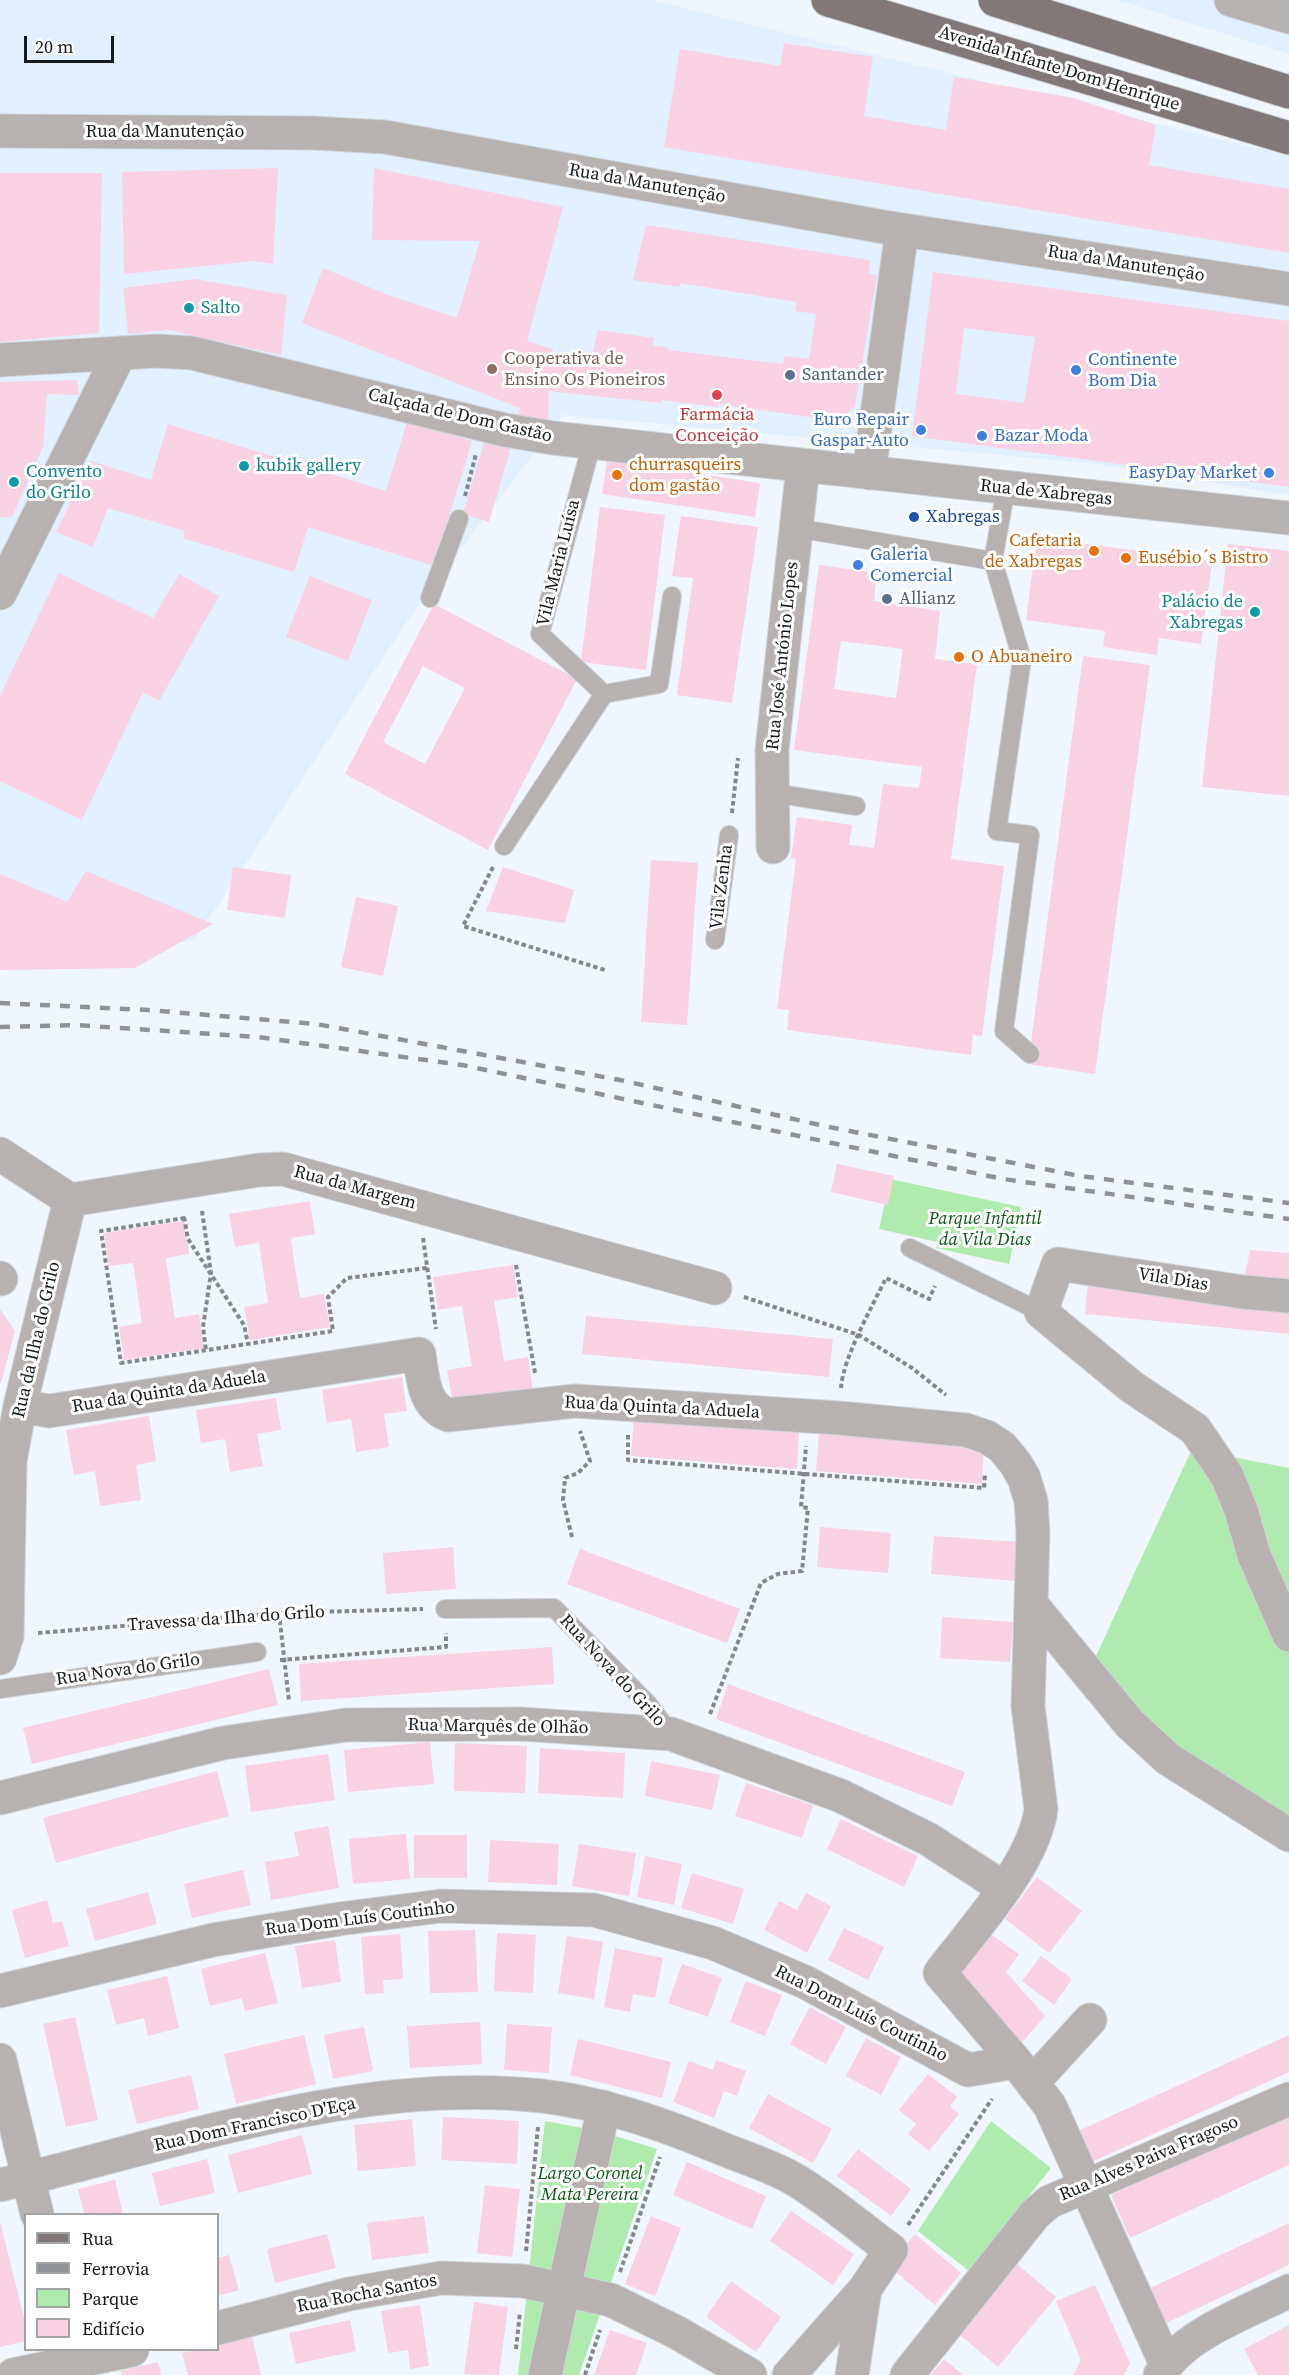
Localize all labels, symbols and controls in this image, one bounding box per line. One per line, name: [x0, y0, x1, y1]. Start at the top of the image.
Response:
street label: Avenida Infante Dom Henrique: [936, 22, 1182, 116]
scale bar: [27, 24, 117, 62]
text: 20 m: [35, 34, 73, 59]
street label: Rua da Manutenção: [86, 121, 244, 143]
street label: Rua da Manutenção: [567, 160, 727, 208]
street label: Rua da Manutenção: [1046, 241, 1206, 287]
place label: Salto: [201, 297, 240, 319]
marker: Salto: [182, 301, 196, 315]
place label: Cooperativa de Ensino Os Pioneiros: [504, 348, 665, 391]
place label: Continente Bom Dia: [1088, 349, 1177, 392]
marker: Cooperativa de Ensino Os Pioneiros: [485, 362, 499, 376]
marker: Continente Bom Dia: [1069, 363, 1083, 377]
place label: Santander: [802, 364, 884, 386]
marker: Santander: [783, 368, 797, 382]
street label: Calçada de Dom Gastão: [366, 384, 554, 448]
marker: Farmácia Conceição: [710, 388, 724, 402]
place label: Farmácia Conceição: [675, 404, 759, 446]
place label: Euro Repair Gaspar-Auto: [810, 409, 909, 452]
marker: Euro Repair Gaspar-Auto: [914, 423, 928, 437]
place label: Bazar Moda: [994, 425, 1089, 447]
marker: Bazar Moda: [975, 429, 989, 443]
place label: churrasqueirs dom gastão: [629, 454, 741, 496]
place label: kubik gallery: [256, 455, 361, 477]
marker: kubik gallery: [237, 459, 251, 473]
place label: Convento do Grilo: [26, 461, 102, 504]
place label: EasyDay Market: [1128, 462, 1257, 484]
marker: EasyDay Market: [1262, 466, 1276, 480]
marker: churrasqueirs dom gastão: [610, 468, 624, 482]
marker: Convento do Grilo: [7, 475, 21, 489]
street label: Rua de Xabregas: [979, 475, 1113, 511]
street label: Vila Maria Luísa: [533, 497, 585, 629]
place label: Xabregas: [926, 506, 1000, 528]
marker: Xabregas: [907, 510, 921, 524]
place label: Cafetaria de Xabregas: [985, 530, 1082, 572]
place label: Galeria Comercial: [870, 544, 953, 586]
marker: Cafetaria de Xabregas: [1087, 544, 1101, 558]
place label: Eusébio´s Bistro: [1138, 547, 1268, 569]
marker: Eusébio´s Bistro: [1119, 551, 1133, 565]
marker: Galeria Comercial: [851, 558, 865, 572]
street label: Rua José António Lopes: [762, 561, 804, 751]
place label: Allianz: [899, 588, 955, 610]
place label: Palácio de Xabregas: [1161, 591, 1243, 634]
marker: Allianz: [880, 592, 894, 606]
marker: Palácio de Xabregas: [1248, 605, 1262, 619]
place label: O Abuaneiro: [971, 646, 1072, 668]
marker: O Abuaneiro: [952, 650, 966, 664]
street label: Vila Zenha: [706, 843, 738, 931]
street label: Rua da Margem: [292, 1161, 418, 1215]
park label: Parque Infantil da Vila Dias: [928, 1208, 1042, 1250]
street label: Rua da Ilha do Grilo: [9, 1260, 65, 1420]
street label: Vila Dias: [1136, 1264, 1210, 1296]
street label: Rua da Quinta da Aduela: [71, 1366, 267, 1418]
street label: Rua da Quinta da Aduela: [564, 1392, 760, 1424]
street label: Travessa da Ilha do Grilo: [127, 1601, 325, 1637]
street label: Rua Nova do Grilo: [555, 1611, 669, 1731]
street label: Rua Nova do Grilo: [55, 1649, 201, 1691]
street label: Rua Marquês de Olhão: [407, 1715, 589, 1739]
street label: Rua Dom Luís Coutinho: [264, 1897, 456, 1941]
street label: Rua Dom Luís Coutinho: [771, 1961, 951, 2067]
street label: Rua Dom Francisco D'Eça: [152, 2093, 358, 2157]
street label: Rua Alves Paiva Fragoso: [1056, 2111, 1242, 2207]
park label: Largo Coronel Mata Pereira: [537, 2163, 643, 2206]
legend: [24, 2213, 219, 2351]
text: Rua: [82, 2226, 113, 2251]
text: Ferrovia: [82, 2256, 149, 2281]
street label: Rua Rocha Santos: [295, 2270, 439, 2318]
text: Parque: [82, 2286, 139, 2311]
text: Edifício: [82, 2316, 145, 2341]

